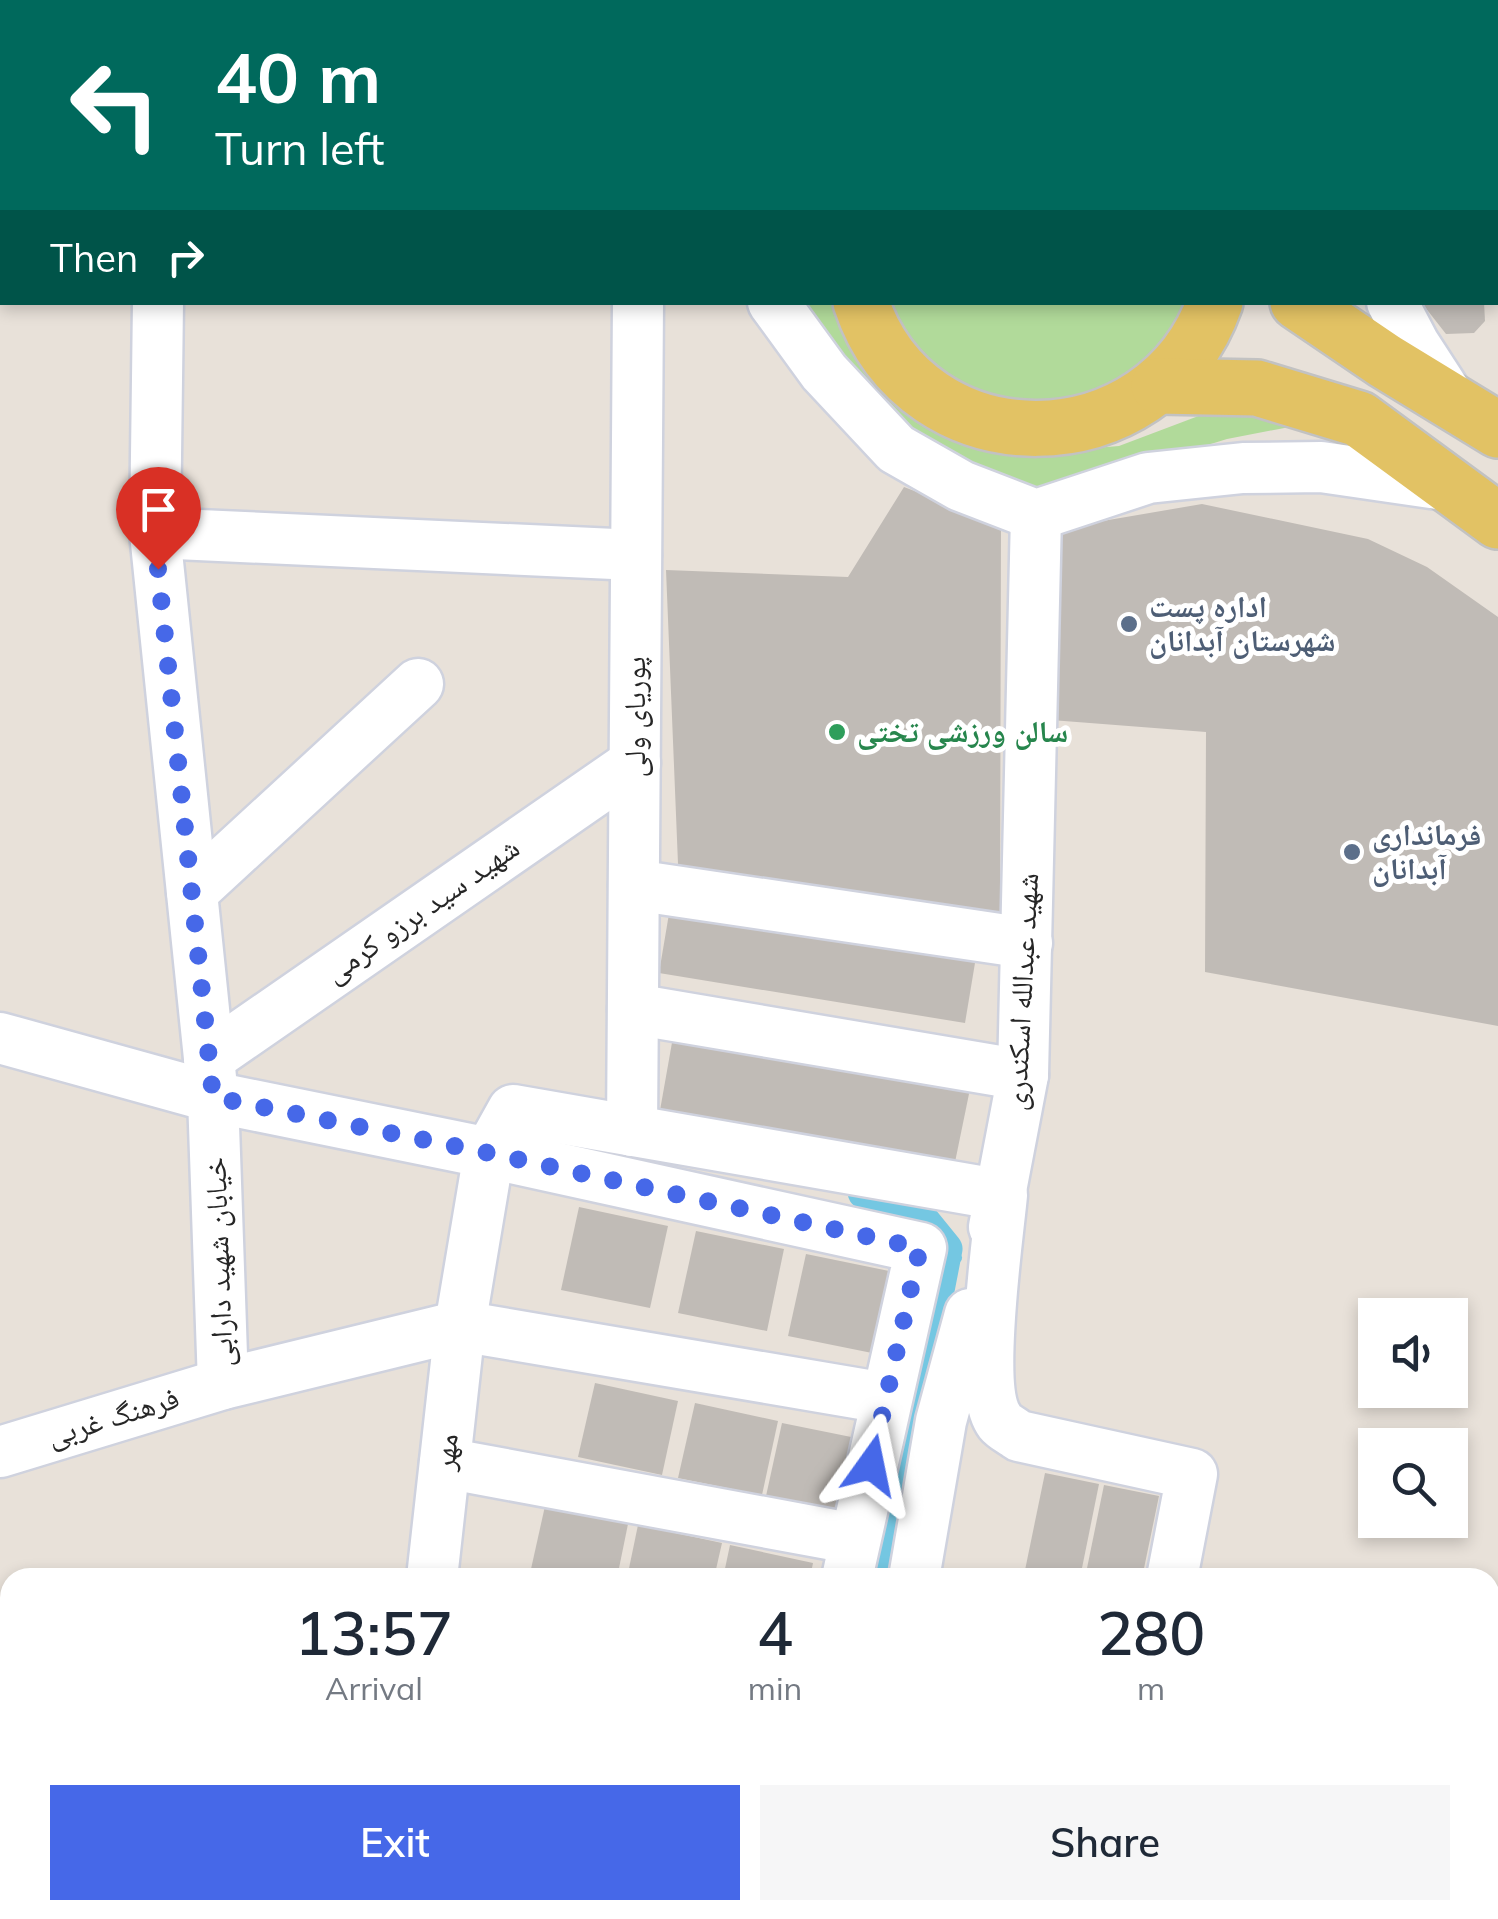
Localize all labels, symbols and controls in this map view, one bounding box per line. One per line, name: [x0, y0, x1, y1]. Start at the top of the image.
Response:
text: 40 m: [215, 33, 381, 121]
icon: left: [50, 40, 180, 170]
text: Turn left: [215, 120, 384, 176]
icon: right: [158, 230, 213, 285]
text: Then: [50, 234, 138, 282]
pin: [116, 467, 201, 570]
icon: arrive: [131, 482, 186, 537]
place label: اداره پست شهرستان آبدانان: [1149, 587, 1335, 659]
marker: اداره پست شهرستان آبدانان: [1118, 613, 1140, 635]
street label: پوریای ولی: [615, 656, 653, 778]
place label: سالن ورزشی تختی: [857, 712, 1068, 750]
marker: سالن ورزشی تختی: [826, 721, 848, 743]
place label: فرمانداری آبدانان: [1372, 815, 1481, 887]
street label: شهید سید برزو کرمی: [317, 828, 526, 991]
marker: فرمانداری آبدانان: [1341, 841, 1363, 863]
street label: شهید عبدالله اسکندری: [996, 872, 1046, 1112]
street label: خیابان شهید دارابی: [195, 1156, 241, 1368]
map controls: [1358, 1298, 1468, 1538]
button: sound: [1358, 1298, 1468, 1408]
street label: فرهنگ غربی: [42, 1378, 183, 1454]
position arrow: [819, 1413, 923, 1517]
button: search: [1358, 1428, 1468, 1538]
street label: مهر: [424, 1431, 466, 1473]
text: 13:57: [295, 1595, 453, 1670]
text: 4: [757, 1595, 793, 1670]
text: 280: [1097, 1595, 1205, 1670]
text: Arrival: [325, 1668, 423, 1708]
text: min: [748, 1668, 802, 1708]
text: m: [1137, 1668, 1165, 1708]
button: Exit: [50, 1785, 740, 1900]
button: Share: [760, 1785, 1450, 1900]

